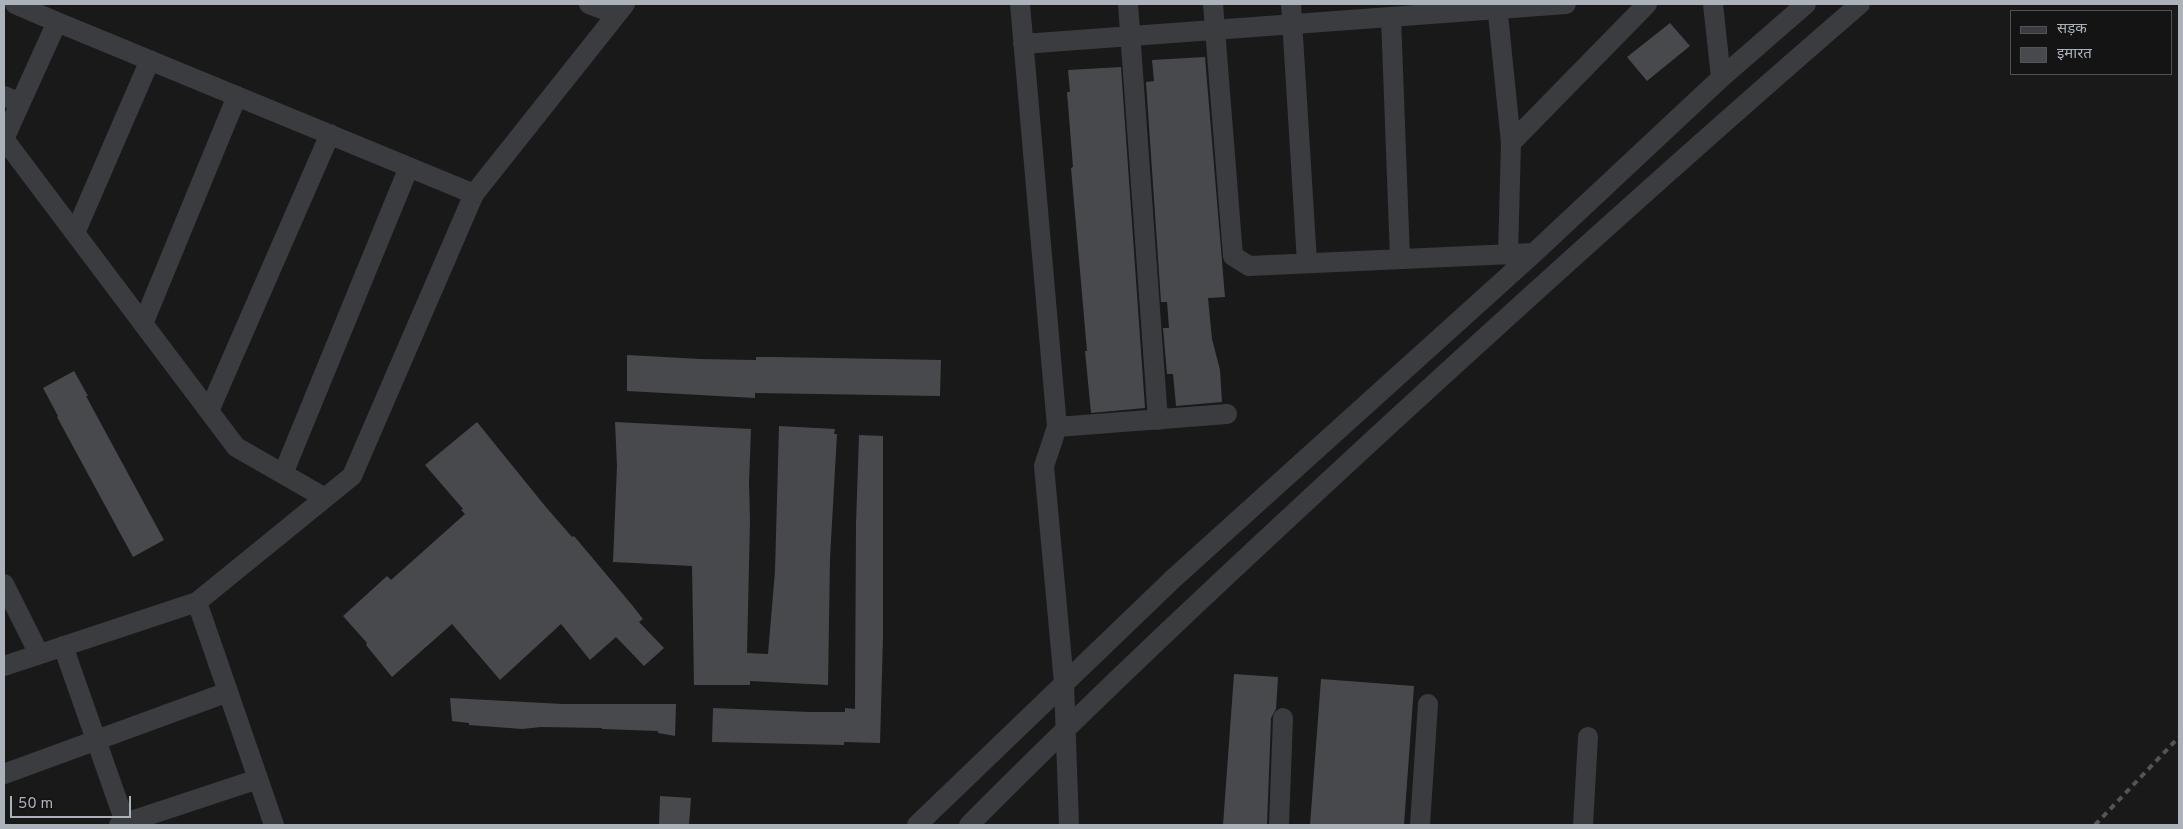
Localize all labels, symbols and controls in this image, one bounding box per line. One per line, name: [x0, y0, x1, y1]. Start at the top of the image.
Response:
legend: [2010, 10, 2173, 75]
text: सड़क: [2057, 20, 2087, 39]
text: इमारत: [2057, 45, 2092, 64]
scale bar: [12, 786, 134, 818]
text: 50 m: [18, 795, 53, 814]

